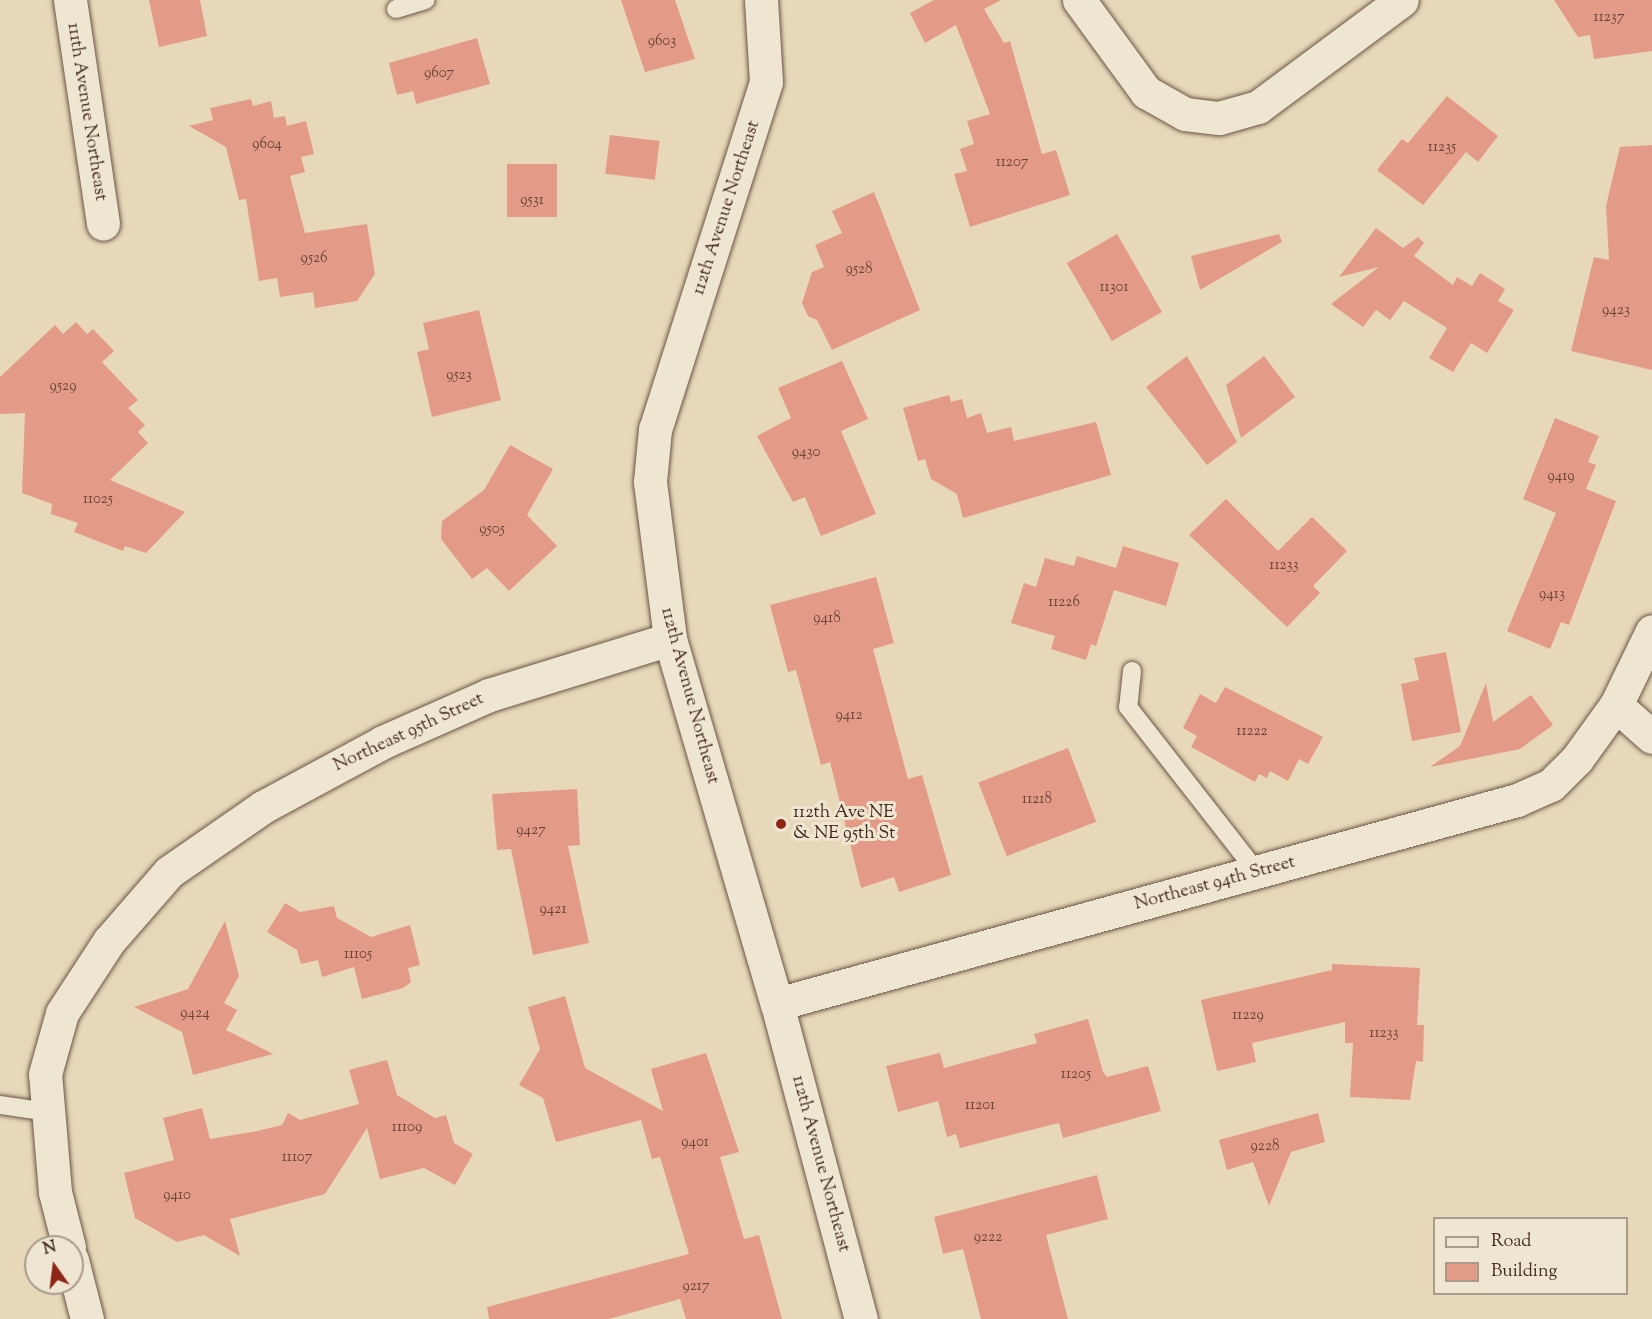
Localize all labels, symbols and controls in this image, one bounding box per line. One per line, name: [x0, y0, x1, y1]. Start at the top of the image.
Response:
house number: 11237: [1594, 9, 1624, 27]
street label: 111th Avenue Northeast: [61, 21, 111, 203]
house number: 9603: [648, 33, 676, 51]
house number: 9607: [424, 65, 454, 83]
street label: 112th Avenue Northeast: [689, 118, 765, 298]
house number: 9604: [252, 136, 282, 154]
house number: 11235: [1428, 139, 1456, 157]
house number: 11207: [996, 154, 1028, 172]
house number: 9531: [520, 192, 544, 210]
house number: 9526: [300, 250, 328, 268]
house number: 9528: [845, 261, 873, 279]
house number: 11301: [1099, 279, 1129, 297]
house number: 9423: [1602, 302, 1630, 320]
house number: 9523: [446, 367, 472, 385]
house number: 9529: [50, 378, 76, 396]
house number: 9430: [792, 444, 820, 462]
house number: 9419: [1547, 468, 1575, 486]
house number: 11025: [83, 491, 113, 509]
house number: 9505: [479, 521, 505, 539]
house number: 11233: [1269, 557, 1299, 575]
house number: 9413: [1539, 586, 1565, 604]
house number: 11226: [1048, 594, 1080, 612]
street label: 112th Avenue Northeast: [655, 605, 723, 787]
house number: 9418: [813, 610, 841, 628]
street label: Northeast 95th Street: [331, 689, 487, 777]
house number: 9412: [836, 707, 862, 725]
house number: 11222: [1236, 723, 1268, 741]
house number: 11218: [1022, 791, 1052, 809]
place label: 112th Ave NE & NE 95th St: [793, 803, 895, 846]
marker: 112th Ave NE & NE 95th St: [774, 817, 788, 831]
house number: 9427: [516, 822, 546, 840]
street label: Northeast 94th Street: [1132, 852, 1298, 916]
house number: 9421: [540, 901, 566, 919]
house number: 11105: [344, 946, 372, 964]
house number: 9424: [180, 1005, 210, 1023]
house number: 11229: [1232, 1007, 1264, 1025]
house number: 11233: [1369, 1025, 1399, 1043]
house number: 11205: [1061, 1066, 1091, 1084]
street label: 112th Avenue Northeast: [786, 1073, 854, 1255]
house number: 11201: [965, 1097, 995, 1115]
house number: 11109: [392, 1119, 422, 1137]
house number: 9401: [681, 1134, 709, 1152]
house number: 9228: [1251, 1138, 1279, 1156]
house number: 11107: [282, 1149, 312, 1167]
house number: 9410: [163, 1187, 191, 1205]
legend: [1433, 1217, 1628, 1295]
house number: 9222: [974, 1229, 1002, 1247]
text: Road: [1491, 1229, 1531, 1255]
north arrow: [24, 1235, 84, 1295]
text: N: [41, 1236, 59, 1262]
text: Building: [1491, 1259, 1557, 1285]
house number: 9217: [683, 1278, 709, 1296]

